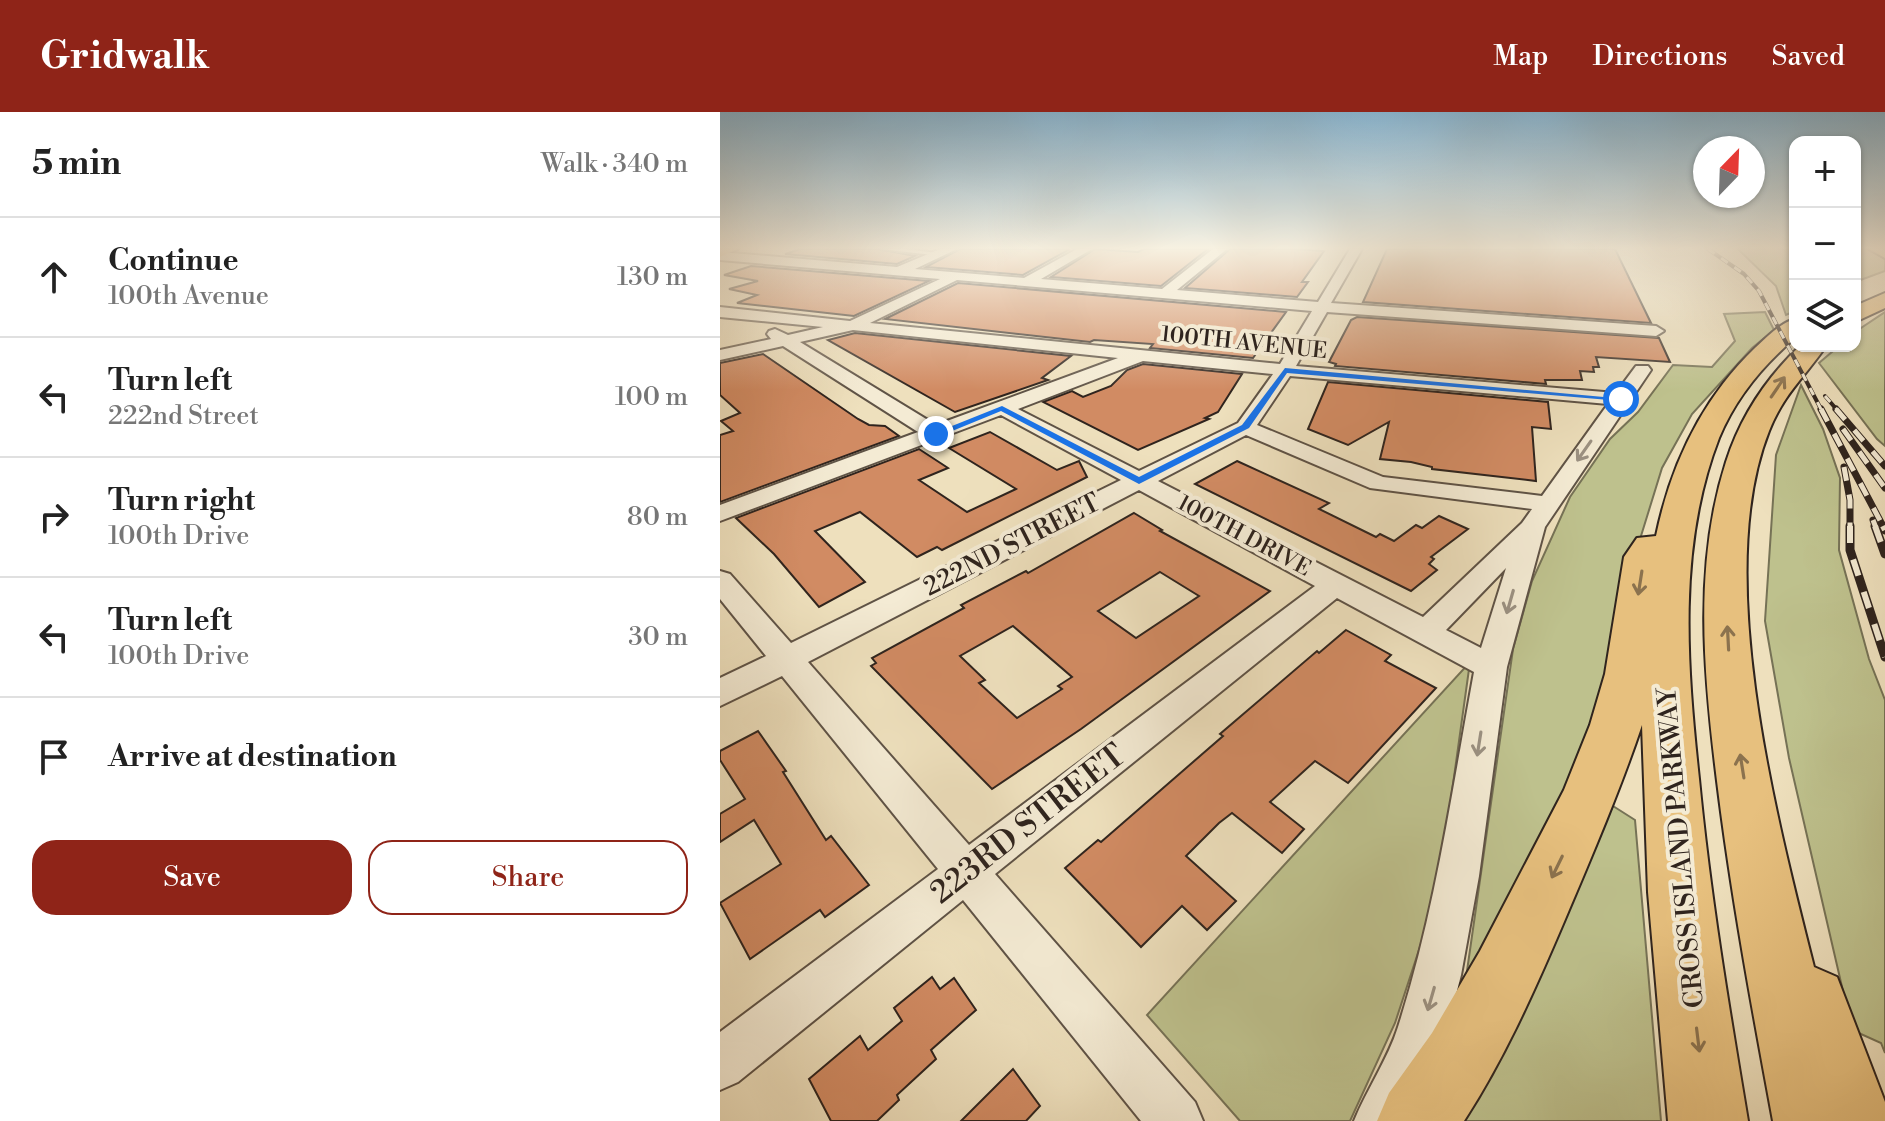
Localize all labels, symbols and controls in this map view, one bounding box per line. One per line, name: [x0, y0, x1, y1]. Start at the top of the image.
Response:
text: Gridwalk: [40, 33, 209, 80]
text: Map: [1493, 39, 1548, 74]
text: Directions: [1592, 39, 1727, 74]
text: Saved: [1771, 39, 1845, 74]
north arrow: [1693, 136, 1765, 208]
map controls: [1789, 136, 1861, 352]
button: +: [1789, 136, 1861, 208]
text: 5 min: [32, 143, 121, 185]
text: Walk · 340 m: [541, 148, 688, 180]
button: −: [1789, 208, 1861, 280]
text: Continue: [108, 242, 239, 280]
icon: ahead: [32, 255, 76, 299]
text: 130 m: [617, 261, 688, 293]
text: 100th Avenue: [108, 280, 269, 312]
button: layers: [1789, 280, 1861, 352]
street label: 100TH AVENUE: [1160, 321, 1328, 365]
text: Turn left: [108, 362, 232, 400]
icon: left: [32, 375, 76, 419]
one-way arrow: [1770, 377, 1786, 399]
text: 100 m: [615, 381, 688, 413]
route start: [1603, 381, 1639, 417]
text: 222nd Street: [108, 400, 259, 432]
route end: [918, 416, 954, 452]
one-way arrow: [1576, 440, 1592, 462]
text: Turn right: [108, 482, 255, 520]
street label: 222ND STREET: [918, 487, 1106, 603]
street label: 100TH DRIVE: [1173, 490, 1315, 582]
icon: right: [32, 495, 76, 539]
text: 80 m: [627, 501, 688, 533]
text: 100th Drive: [108, 520, 249, 552]
one-way arrow: [1632, 570, 1647, 595]
one-way arrow: [1502, 589, 1517, 615]
text: Turn left: [108, 602, 232, 640]
icon: left: [32, 615, 76, 659]
text: 30 m: [628, 621, 688, 653]
one-way arrow: [1721, 625, 1736, 652]
text: 100th Drive: [108, 640, 249, 672]
street label: CROSS ISLAND PARKWAY: [1651, 685, 1711, 1009]
one-way arrow: [1471, 730, 1486, 756]
icon: arrive: [32, 735, 76, 779]
street label: 223RD STREET: [922, 735, 1134, 913]
text: Arrive at destination: [108, 738, 397, 776]
one-way arrow: [1734, 754, 1749, 779]
button: Save: [32, 840, 352, 915]
button: Share: [368, 840, 688, 915]
one-way arrow: [1549, 855, 1565, 879]
one-way arrow: [1422, 985, 1437, 1011]
one-way arrow: [1690, 1026, 1705, 1053]

